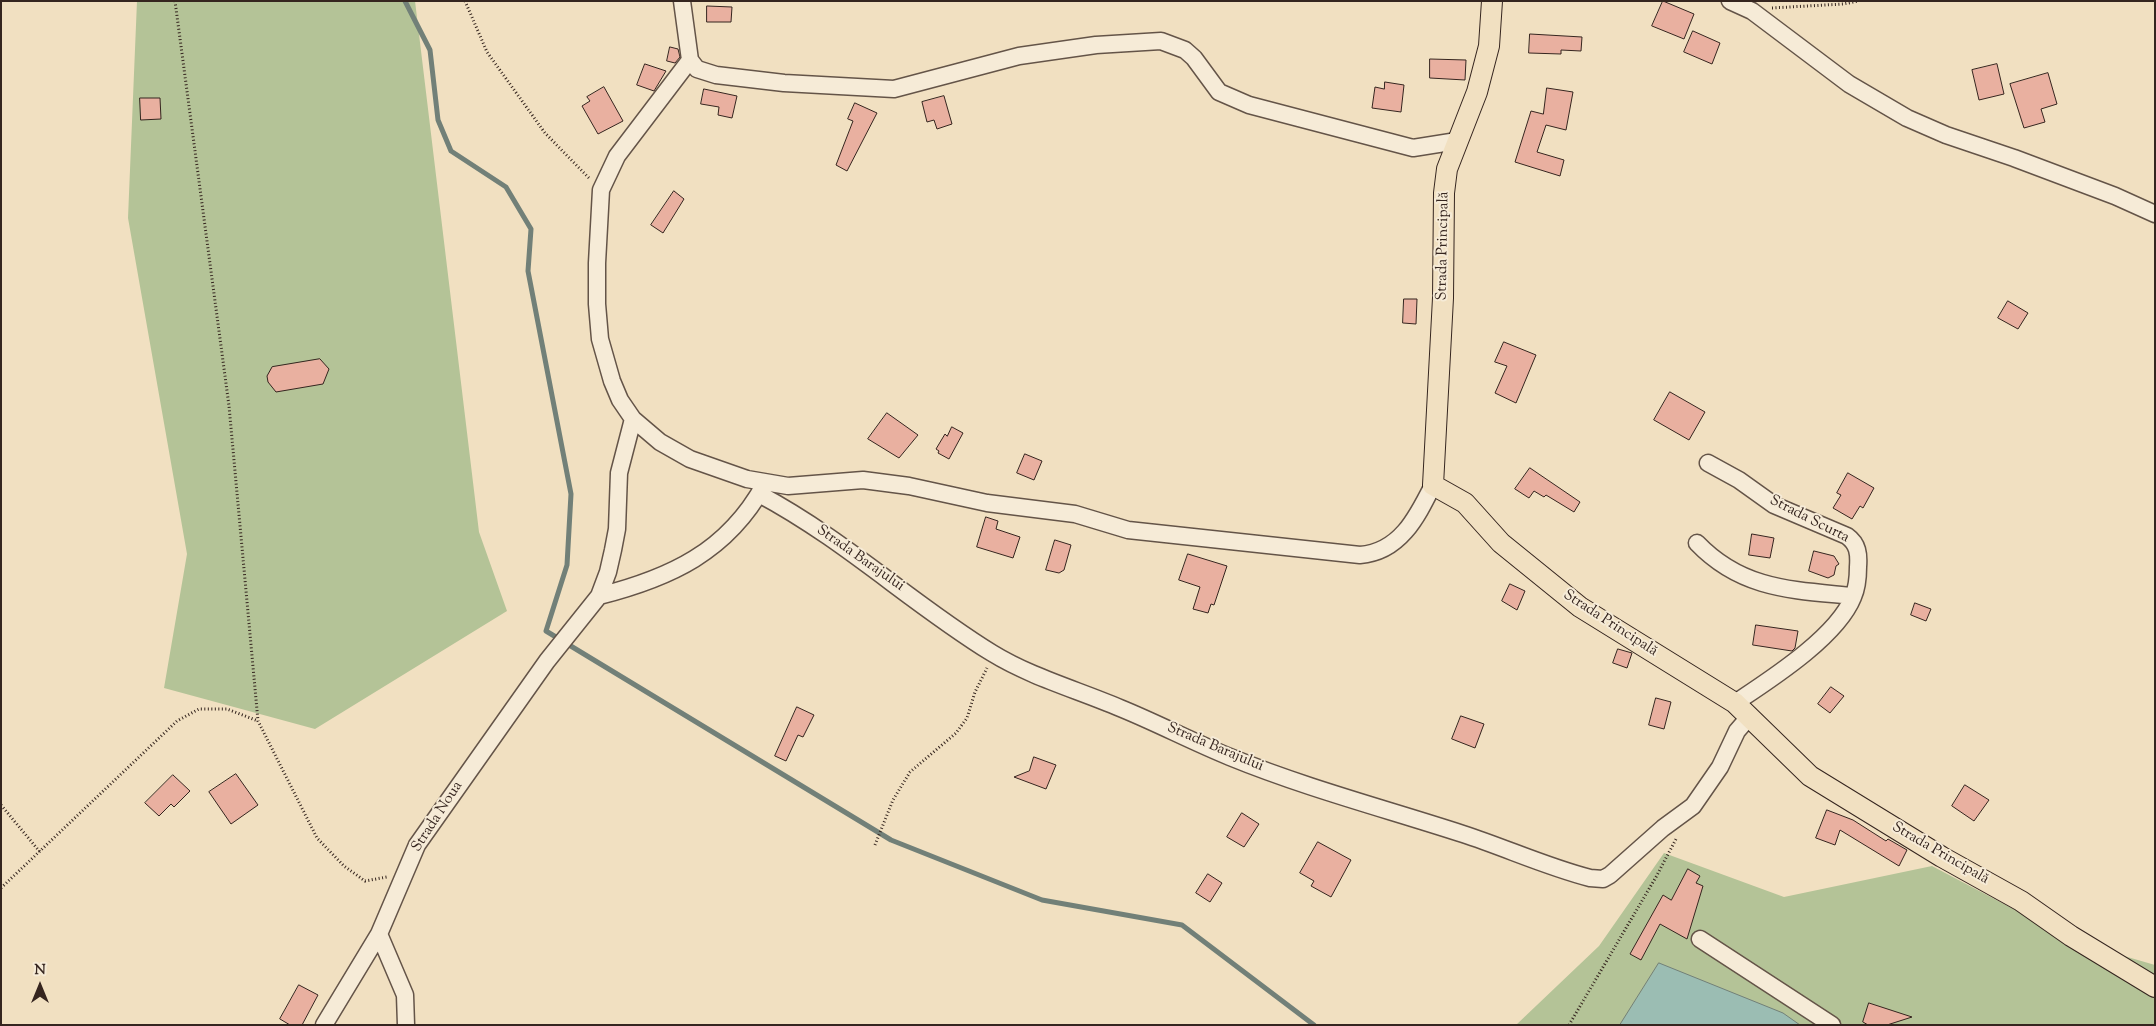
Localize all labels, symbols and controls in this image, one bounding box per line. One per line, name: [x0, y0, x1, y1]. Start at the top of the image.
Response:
street label: Strada Principală: [1434, 191, 1454, 301]
street label: Strada Scurta: [1766, 492, 1852, 548]
street label: Strada Barajului: [813, 522, 907, 596]
street label: Strada Principală: [1559, 587, 1661, 661]
street label: Strada Barajului: [1164, 720, 1266, 776]
street label: Strada Noua: [409, 778, 467, 856]
street label: Strada Principală: [1888, 819, 1992, 889]
north arrow: [15, 961, 65, 1011]
text: N: [34, 961, 46, 981]

